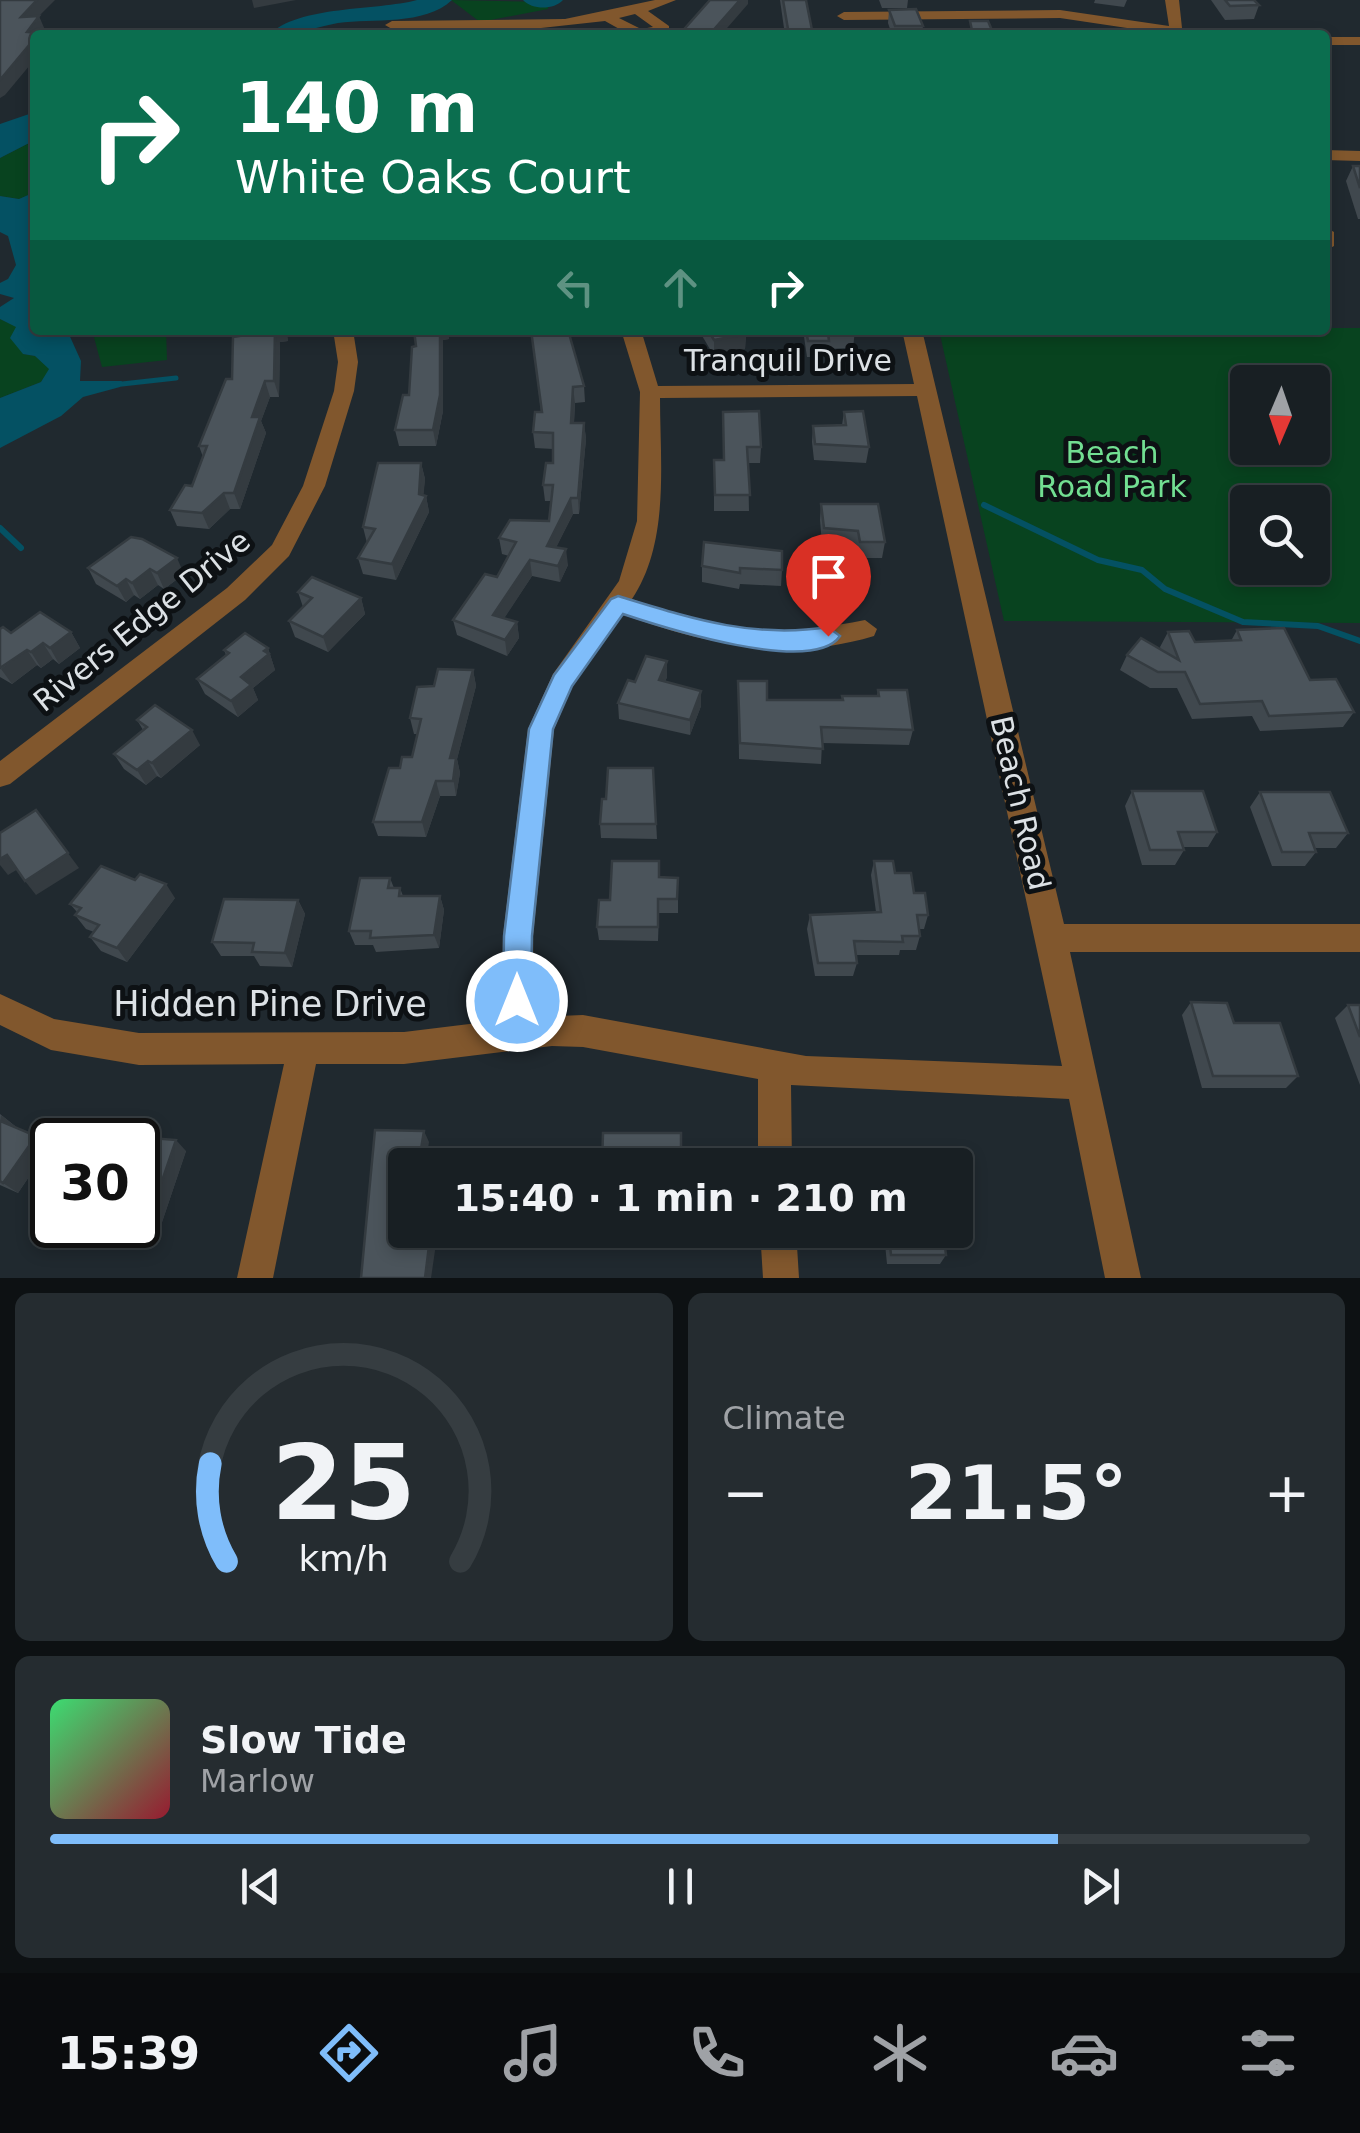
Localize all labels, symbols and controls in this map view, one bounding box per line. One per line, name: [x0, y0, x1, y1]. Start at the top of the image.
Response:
text: 140 m: [235, 67, 478, 149]
icon: right: [70, 70, 200, 200]
text: White Oaks Court: [235, 151, 631, 204]
icon: left: [548, 260, 603, 315]
icon: ahead: [653, 260, 708, 315]
icon: right: [758, 260, 813, 315]
street label: Tranquil Drive: [683, 343, 892, 378]
north arrow: [1230, 365, 1330, 465]
map controls: [1230, 365, 1330, 585]
park label: Beach Road Park: [1037, 435, 1187, 504]
button: search: [1230, 485, 1330, 585]
street label: Rivers Edge Drive: [27, 523, 257, 719]
pin: [786, 534, 871, 637]
icon: arrive: [801, 549, 856, 604]
street label: Beach Road: [983, 712, 1058, 893]
position arrow: [465, 949, 569, 1053]
street label: Hidden Pine Drive: [113, 984, 427, 1024]
speed limit sign: 30: [30, 1118, 160, 1248]
text: 15:40 · 1 min · 210 m: [453, 1176, 908, 1220]
text: Climate: [723, 1399, 846, 1437]
text: 25: [271, 1422, 416, 1544]
text: 21.5°: [905, 1449, 1128, 1537]
text: −: [723, 1461, 769, 1525]
text: +: [1264, 1461, 1310, 1525]
text: km/h: [299, 1538, 389, 1579]
text: Slow Tide: [200, 1718, 407, 1762]
text: Marlow: [200, 1762, 315, 1800]
icon: previous: [233, 1859, 288, 1914]
icon: pause: [653, 1859, 708, 1914]
icon: next: [1073, 1859, 1128, 1914]
icon: directions: [314, 2018, 384, 2088]
icon: music: [498, 2018, 568, 2088]
icon: phone: [682, 2018, 752, 2088]
icon: climate: [865, 2018, 935, 2088]
icon: car: [1049, 2018, 1119, 2088]
icon: filters: [1233, 2018, 1303, 2088]
text: 15:39: [57, 2027, 200, 2080]

